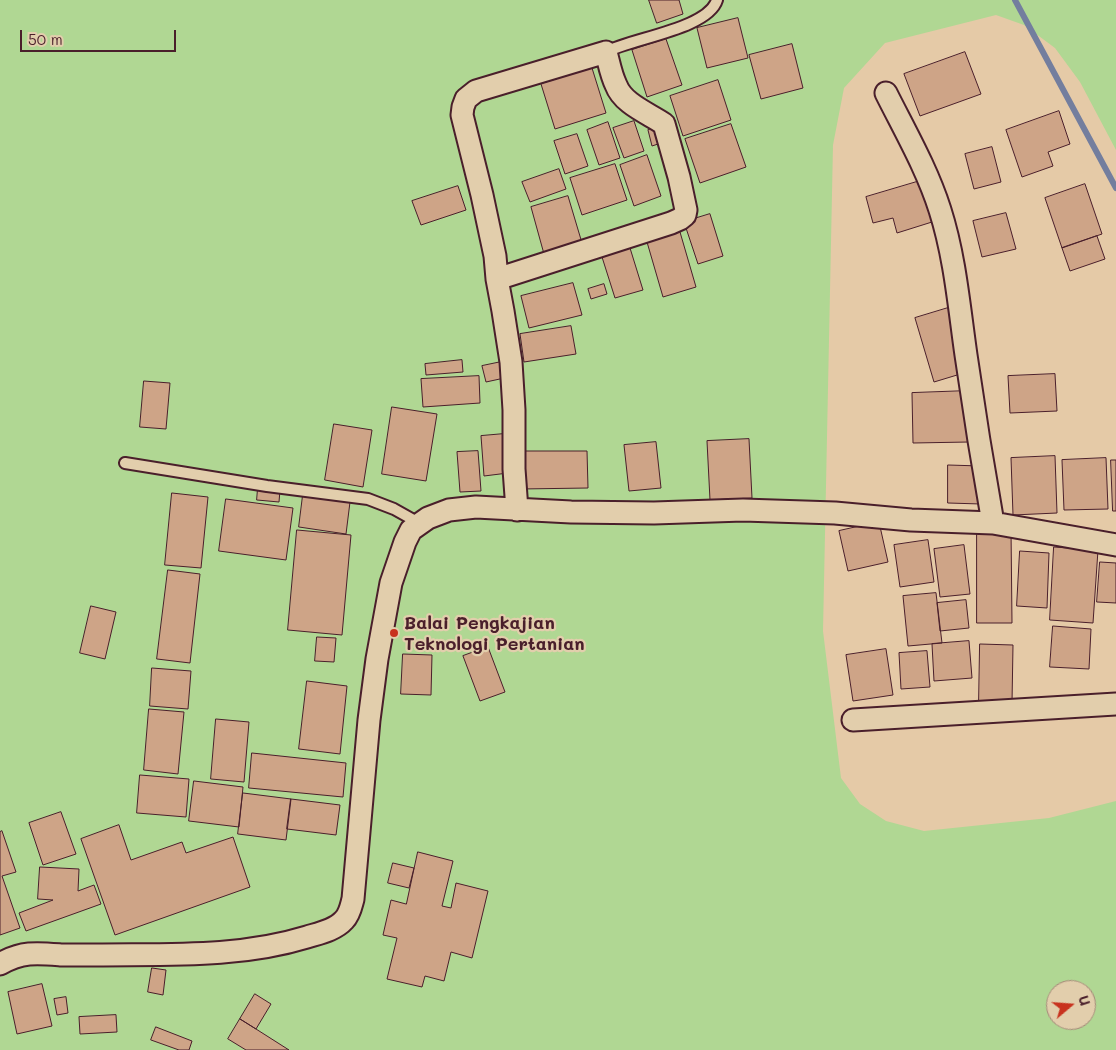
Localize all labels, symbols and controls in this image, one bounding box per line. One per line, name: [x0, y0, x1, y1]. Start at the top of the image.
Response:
scale bar: [22, 20, 179, 52]
text: 50 m: [28, 29, 63, 49]
place label: Balai Pengkajian Teknologi Pertanian: [404, 612, 585, 654]
marker: Balai Pengkajian Teknologi Pertanian: [388, 627, 400, 639]
north arrow: [1046, 980, 1096, 1030]
text: U: [1074, 993, 1095, 1008]

